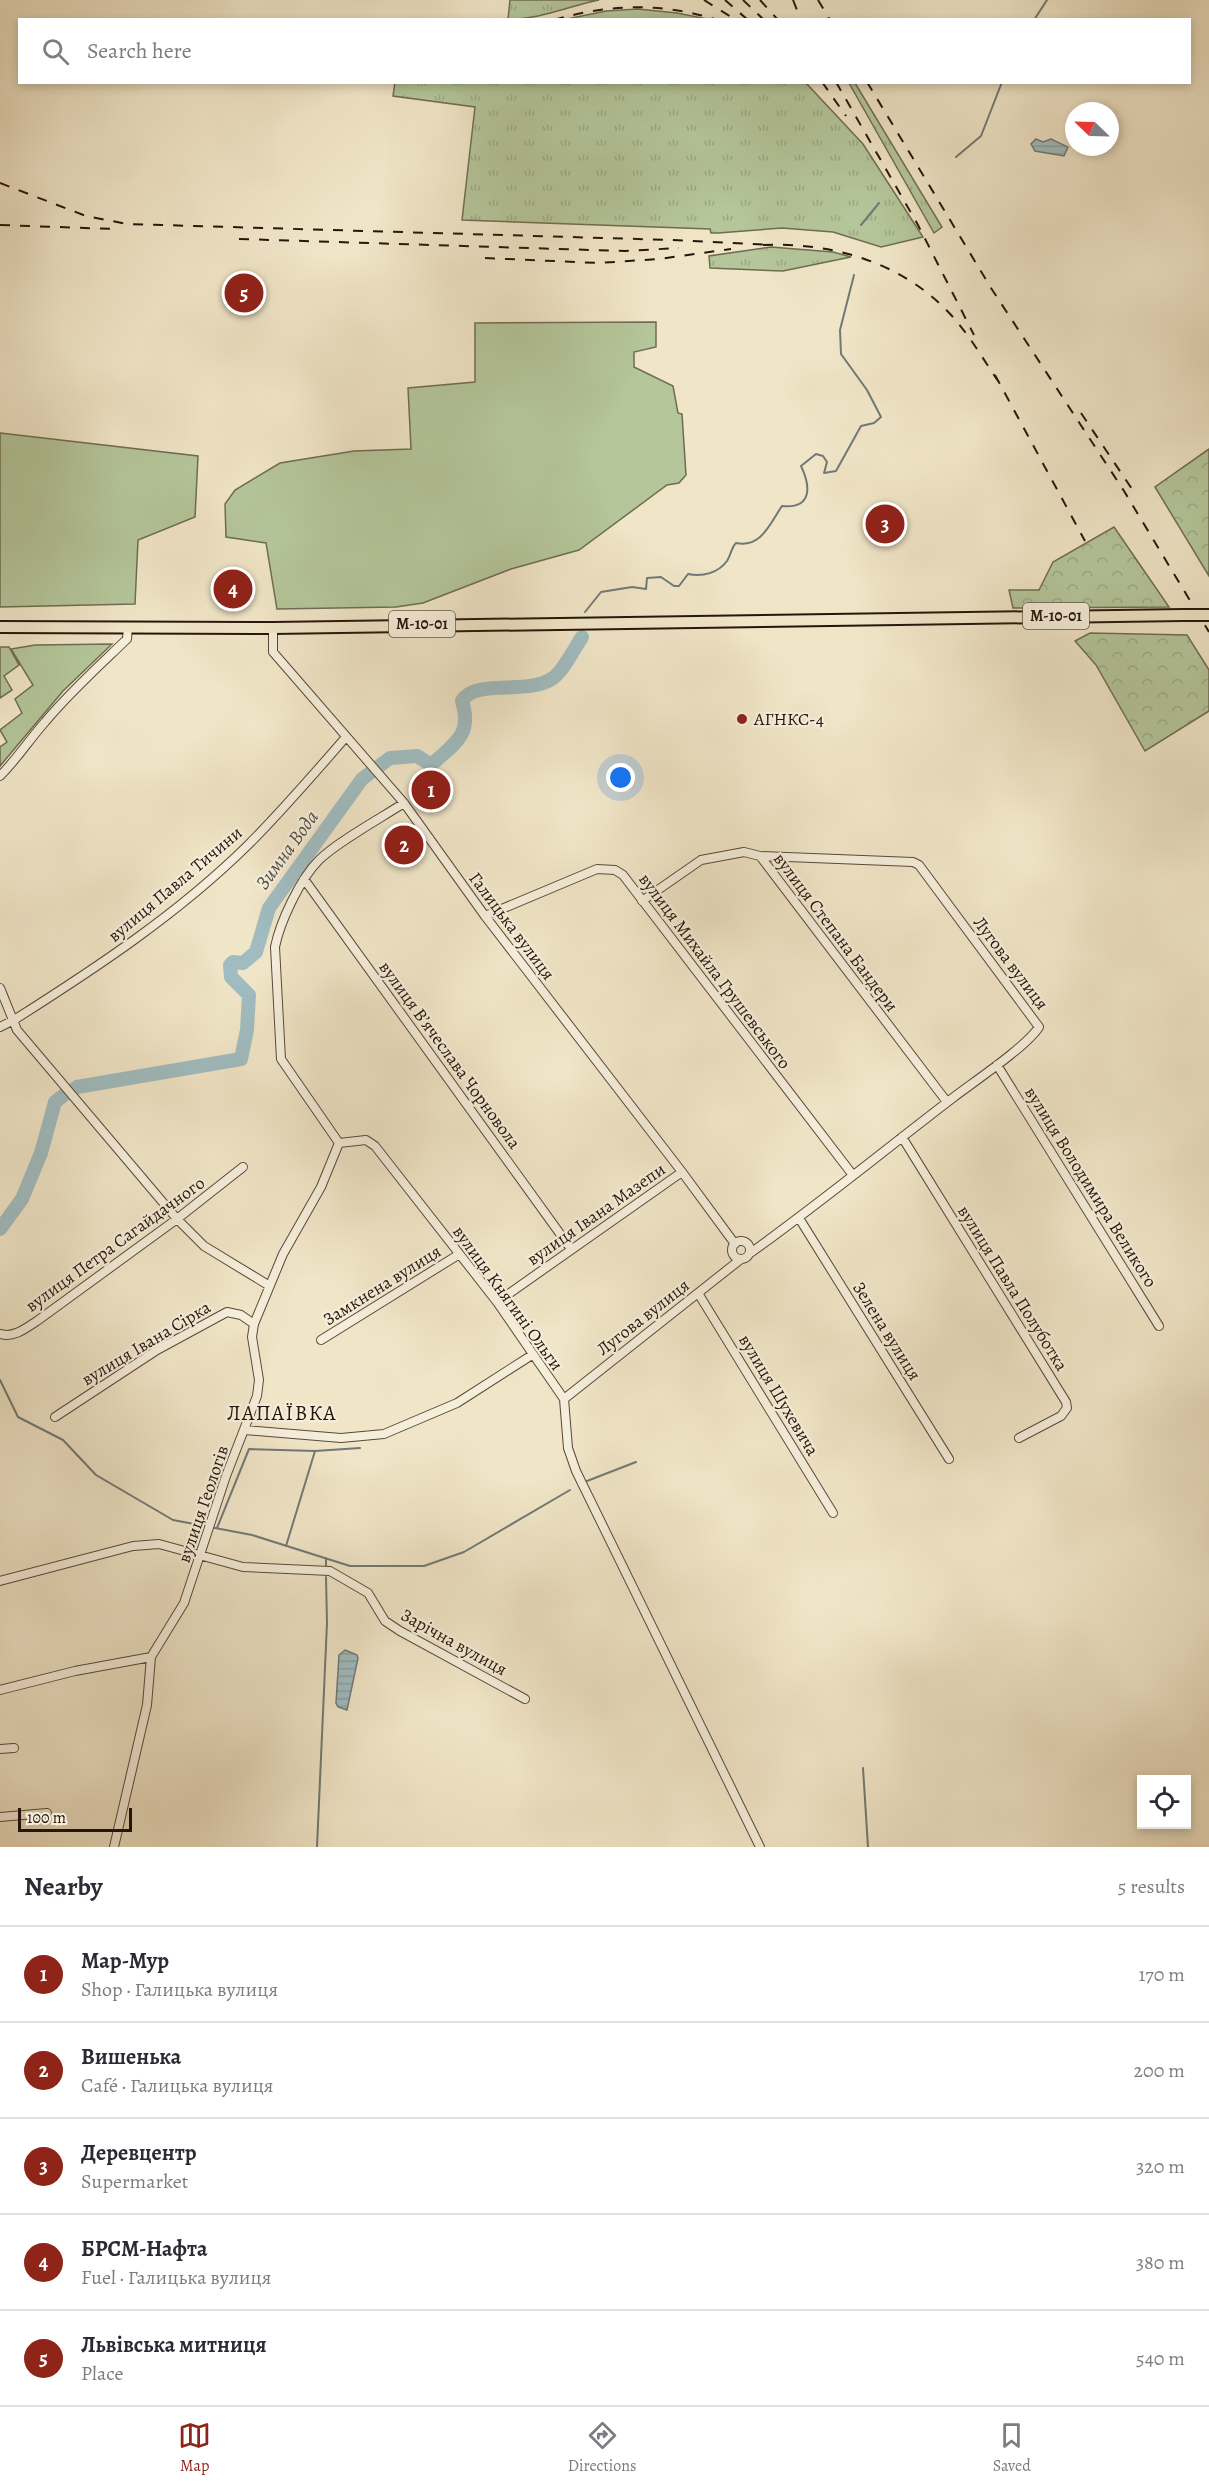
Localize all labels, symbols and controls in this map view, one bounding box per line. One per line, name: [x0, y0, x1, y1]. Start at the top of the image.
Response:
search box: [18, 18, 1191, 84]
icon: search: [39, 35, 72, 68]
text: Search here: [87, 36, 192, 66]
north arrow: [1065, 102, 1119, 156]
pin: 5: [224, 270, 264, 316]
pin: 3: [866, 502, 904, 546]
pin: 4: [214, 566, 252, 612]
road number: М-10-01: [1023, 603, 1089, 629]
road number: М-10-01: [389, 611, 455, 637]
place label: АГНКС-4: [753, 707, 824, 731]
marker: АГНКС-4: [735, 712, 749, 726]
your location: [606, 763, 635, 792]
pin: 1: [412, 768, 450, 812]
water label: Зимна Вода: [249, 805, 325, 895]
street label: вулиця Павла Тичини: [103, 821, 247, 947]
pin: 2: [384, 822, 424, 868]
street label: вулиця Степана Бандери: [768, 848, 904, 1016]
street label: Галицька вулиця: [464, 867, 560, 985]
street label: вулиця Михайла Грушевського: [633, 868, 797, 1074]
street label: Лугова вулиця: [968, 911, 1054, 1015]
street label: вулиця Вʼячеслава Чорновола: [374, 956, 527, 1154]
street label: вулиця Володимира Великого: [1019, 1082, 1163, 1292]
street label: вулиця Івана Мазепи: [522, 1157, 670, 1271]
street label: вулиця Петра Сагайдачного: [20, 1171, 210, 1317]
street label: вулиця Павла Полуботка: [952, 1201, 1074, 1376]
street label: вулиця Княгині Ольги: [447, 1221, 569, 1375]
street label: Замкнена вулиця: [318, 1239, 446, 1331]
street label: Лугова вулиця: [592, 1273, 694, 1361]
street label: Зелена вулиця: [847, 1277, 927, 1385]
street label: вулиця Івана Сірка: [77, 1295, 216, 1391]
street label: вулиця Шухевича: [733, 1330, 825, 1461]
district label: ЛАПАЇВКА: [227, 1399, 337, 1427]
street label: вулиця Геологів: [172, 1442, 234, 1566]
street label: Зарічна вулиця: [396, 1603, 512, 1681]
map controls: [1137, 1775, 1191, 1829]
button: locate: [1137, 1775, 1191, 1829]
scale bar: [18, 1805, 132, 1832]
text: 100 m: [27, 1807, 66, 1829]
text: Nearby: [24, 1869, 103, 1904]
text: 5 results: [1118, 1873, 1185, 1900]
text: Мар-Мур: [81, 1946, 169, 1976]
text: 1: [40, 1961, 47, 1988]
text: 170 m: [1139, 1961, 1185, 1988]
text: Shop · Галицька вулиця: [81, 1976, 278, 2003]
text: Вишенька: [81, 2042, 181, 2072]
text: 2: [39, 2057, 48, 2084]
text: 200 m: [1134, 2057, 1185, 2084]
text: Café · Галицька вулиця: [81, 2072, 273, 2099]
text: Деревцентр: [81, 2138, 197, 2168]
text: 3: [39, 2153, 48, 2180]
text: 320 m: [1136, 2153, 1185, 2180]
text: Supermarket: [81, 2168, 188, 2195]
text: БРСМ-Нафта: [81, 2234, 207, 2264]
text: 4: [39, 2249, 48, 2276]
text: 380 m: [1136, 2249, 1185, 2276]
text: Fuel · Галицька вулиця: [81, 2264, 271, 2291]
text: Львівська митниця: [81, 2330, 267, 2360]
text: 5: [39, 2345, 48, 2372]
text: 540 m: [1136, 2345, 1185, 2372]
text: Place: [81, 2360, 123, 2387]
tab: Map: [178, 2419, 211, 2477]
tab: Directions: [568, 2419, 636, 2477]
tab: Saved: [993, 2419, 1031, 2477]

